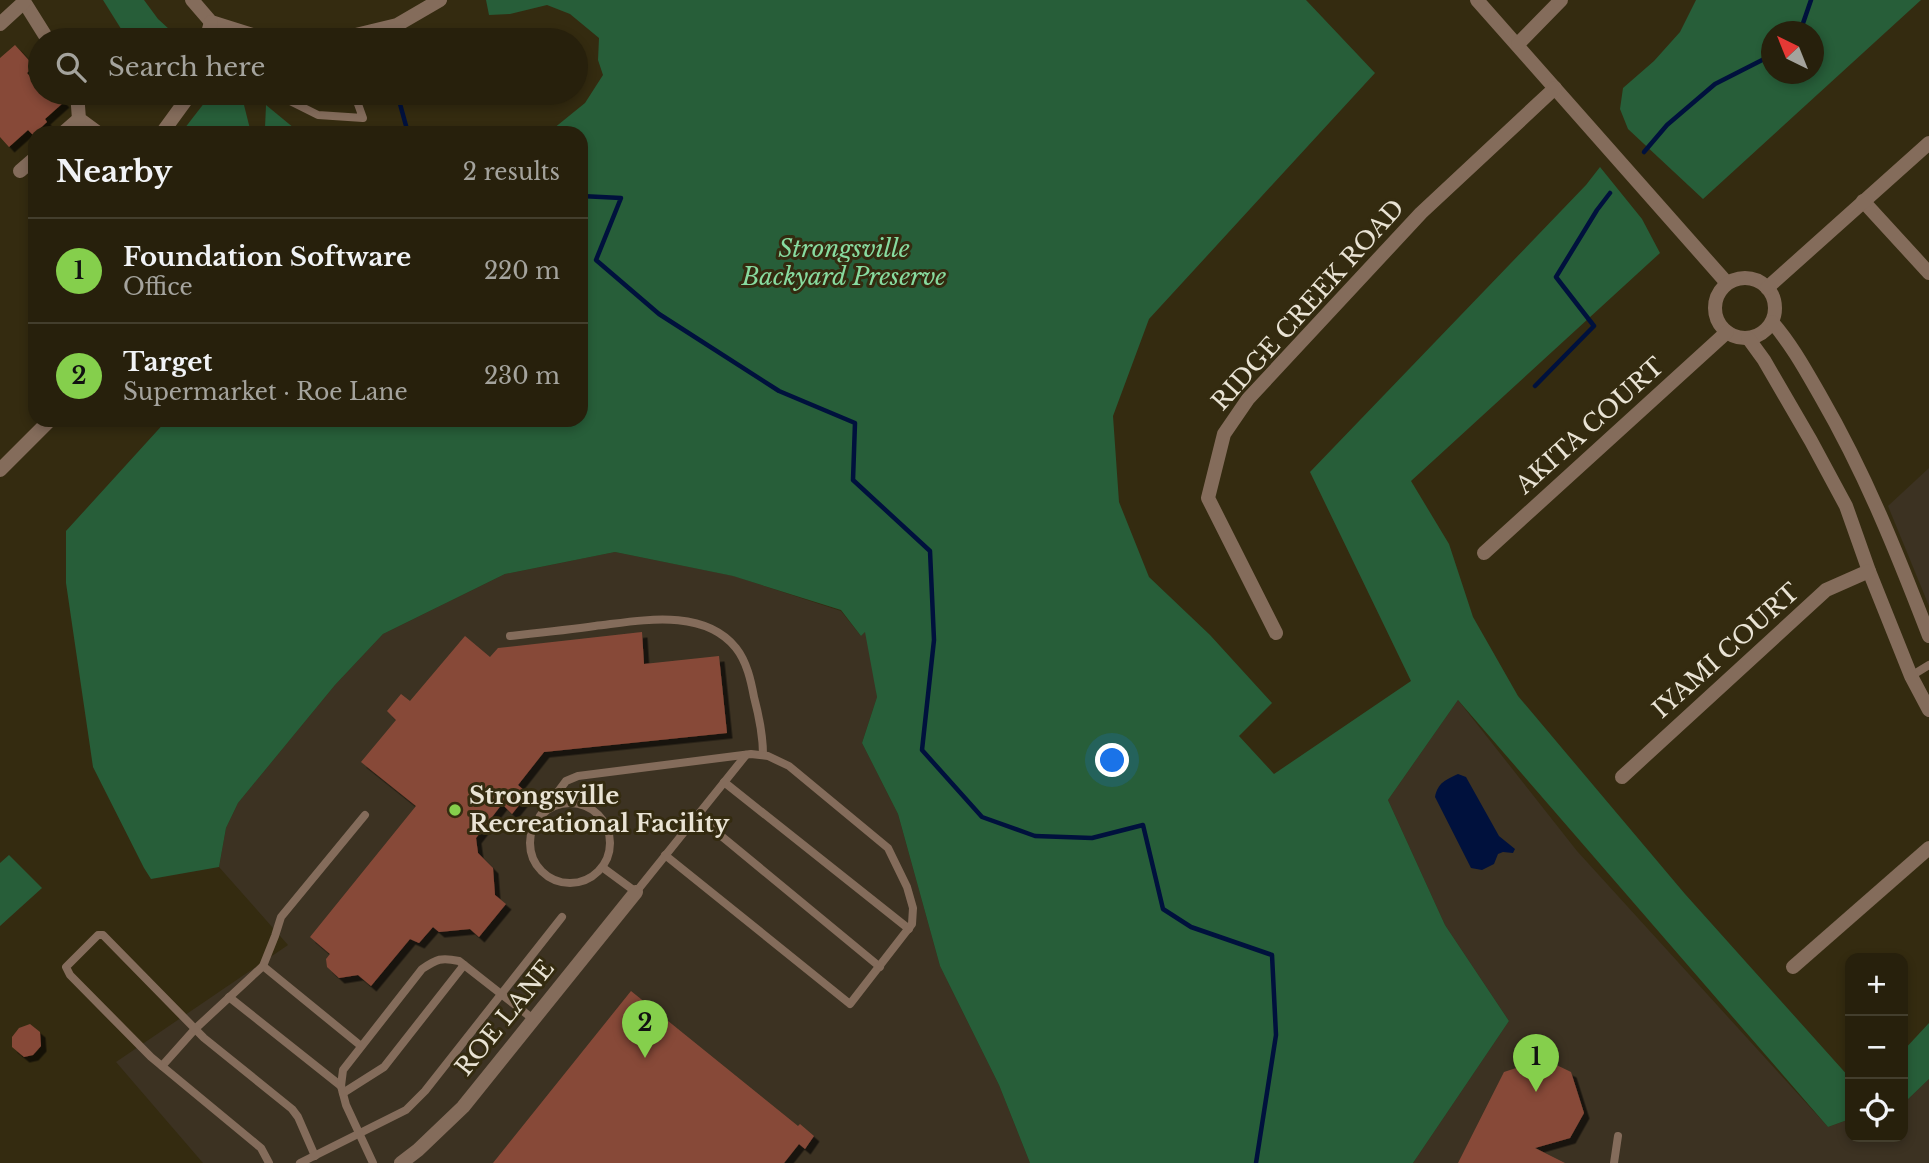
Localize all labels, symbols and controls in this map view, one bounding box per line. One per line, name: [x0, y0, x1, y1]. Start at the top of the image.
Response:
north arrow: [1761, 21, 1824, 84]
search box: [28, 28, 588, 105]
icon: search: [52, 48, 90, 86]
text: Search here: [108, 51, 265, 83]
text: Nearby: [56, 153, 172, 190]
text: 2 results: [463, 158, 560, 186]
street label: RIDGE CREEK ROAD: [1205, 193, 1410, 416]
park label: Strongsville Backyard Preserve: [741, 234, 946, 291]
text: Foundation Software: [123, 241, 411, 273]
text: 1: [74, 257, 84, 285]
text: 220 m: [484, 257, 560, 285]
text: Office: [123, 273, 193, 301]
text: Target: [123, 346, 212, 378]
street label: AKITA COURT: [1509, 352, 1670, 500]
text: 2: [72, 362, 86, 390]
text: 230 m: [484, 362, 560, 390]
text: Supermarket · Roe Lane: [123, 378, 408, 406]
street label: IYAMI COURT: [1646, 577, 1805, 724]
your location: [1095, 743, 1129, 777]
place label: Strongsville Recreational Facility: [469, 781, 730, 838]
marker: Strongsville Recreational Facility: [447, 802, 463, 818]
map controls: [1845, 953, 1908, 1142]
button: +: [1845, 953, 1908, 1016]
street label: ROE LANE: [449, 954, 560, 1081]
pin: 2: [622, 1000, 668, 1058]
button: −: [1845, 1016, 1908, 1079]
pin: 1: [1513, 1034, 1559, 1092]
button: locate: [1845, 1079, 1908, 1142]

